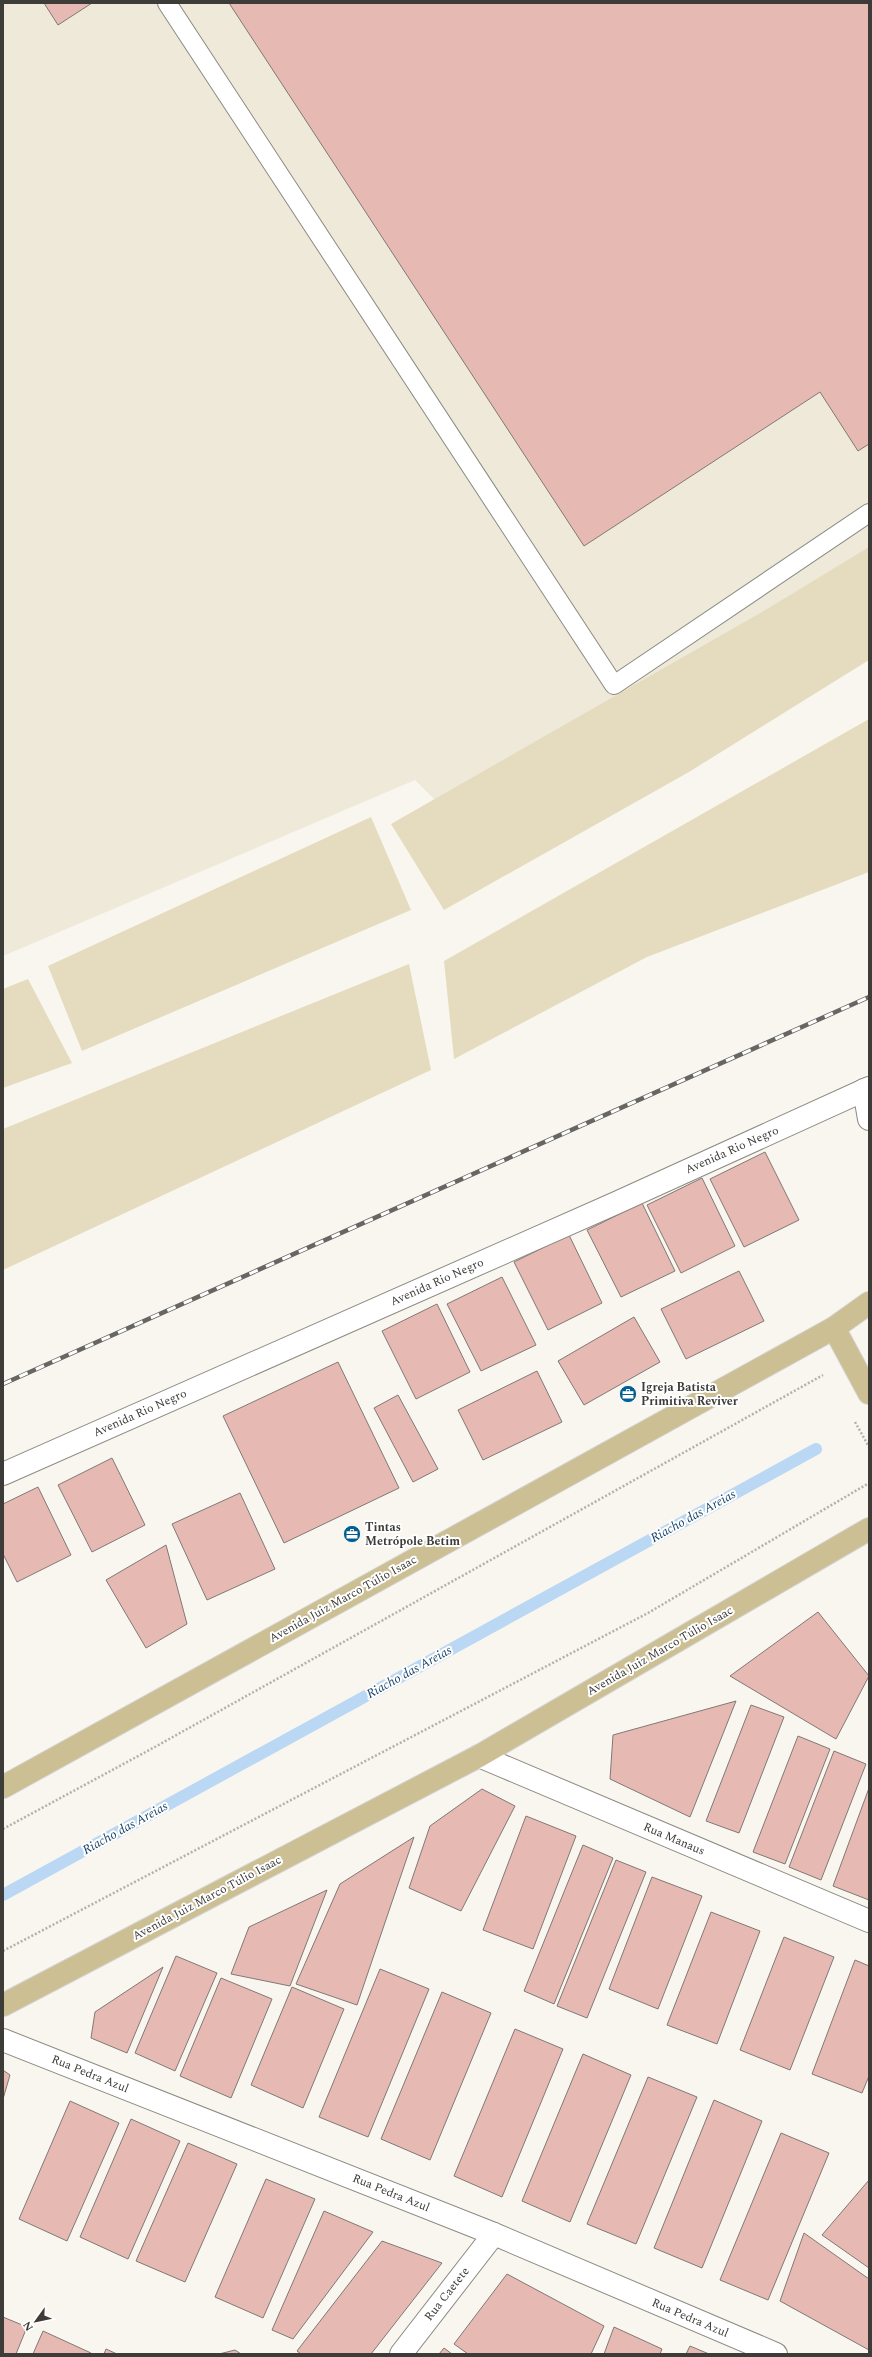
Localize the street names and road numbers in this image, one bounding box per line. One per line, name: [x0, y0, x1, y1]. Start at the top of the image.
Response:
street label: Avenida Rio Negro: [682, 1121, 782, 1179]
street label: Avenida Rio Negro: [387, 1253, 487, 1311]
street label: Avenida Rio Negro: [90, 1384, 190, 1442]
street label: Avenida Juiz Marco Túlio Isaac: [266, 1550, 421, 1648]
street label: Avenida Juiz Marco Túlio Isaac: [583, 1601, 737, 1701]
street label: Rua Manaus: [640, 1817, 708, 1861]
street label: Avenida Juiz Marco Túlio Isaac: [129, 1850, 285, 1945]
street label: Rua Pedra Azul: [48, 2050, 132, 2098]
street label: Rua Pedra Azul: [349, 2169, 433, 2217]
street label: Rua Caetete: [420, 2263, 474, 2325]
street label: Rua Pedra Azul: [649, 2293, 731, 2343]

